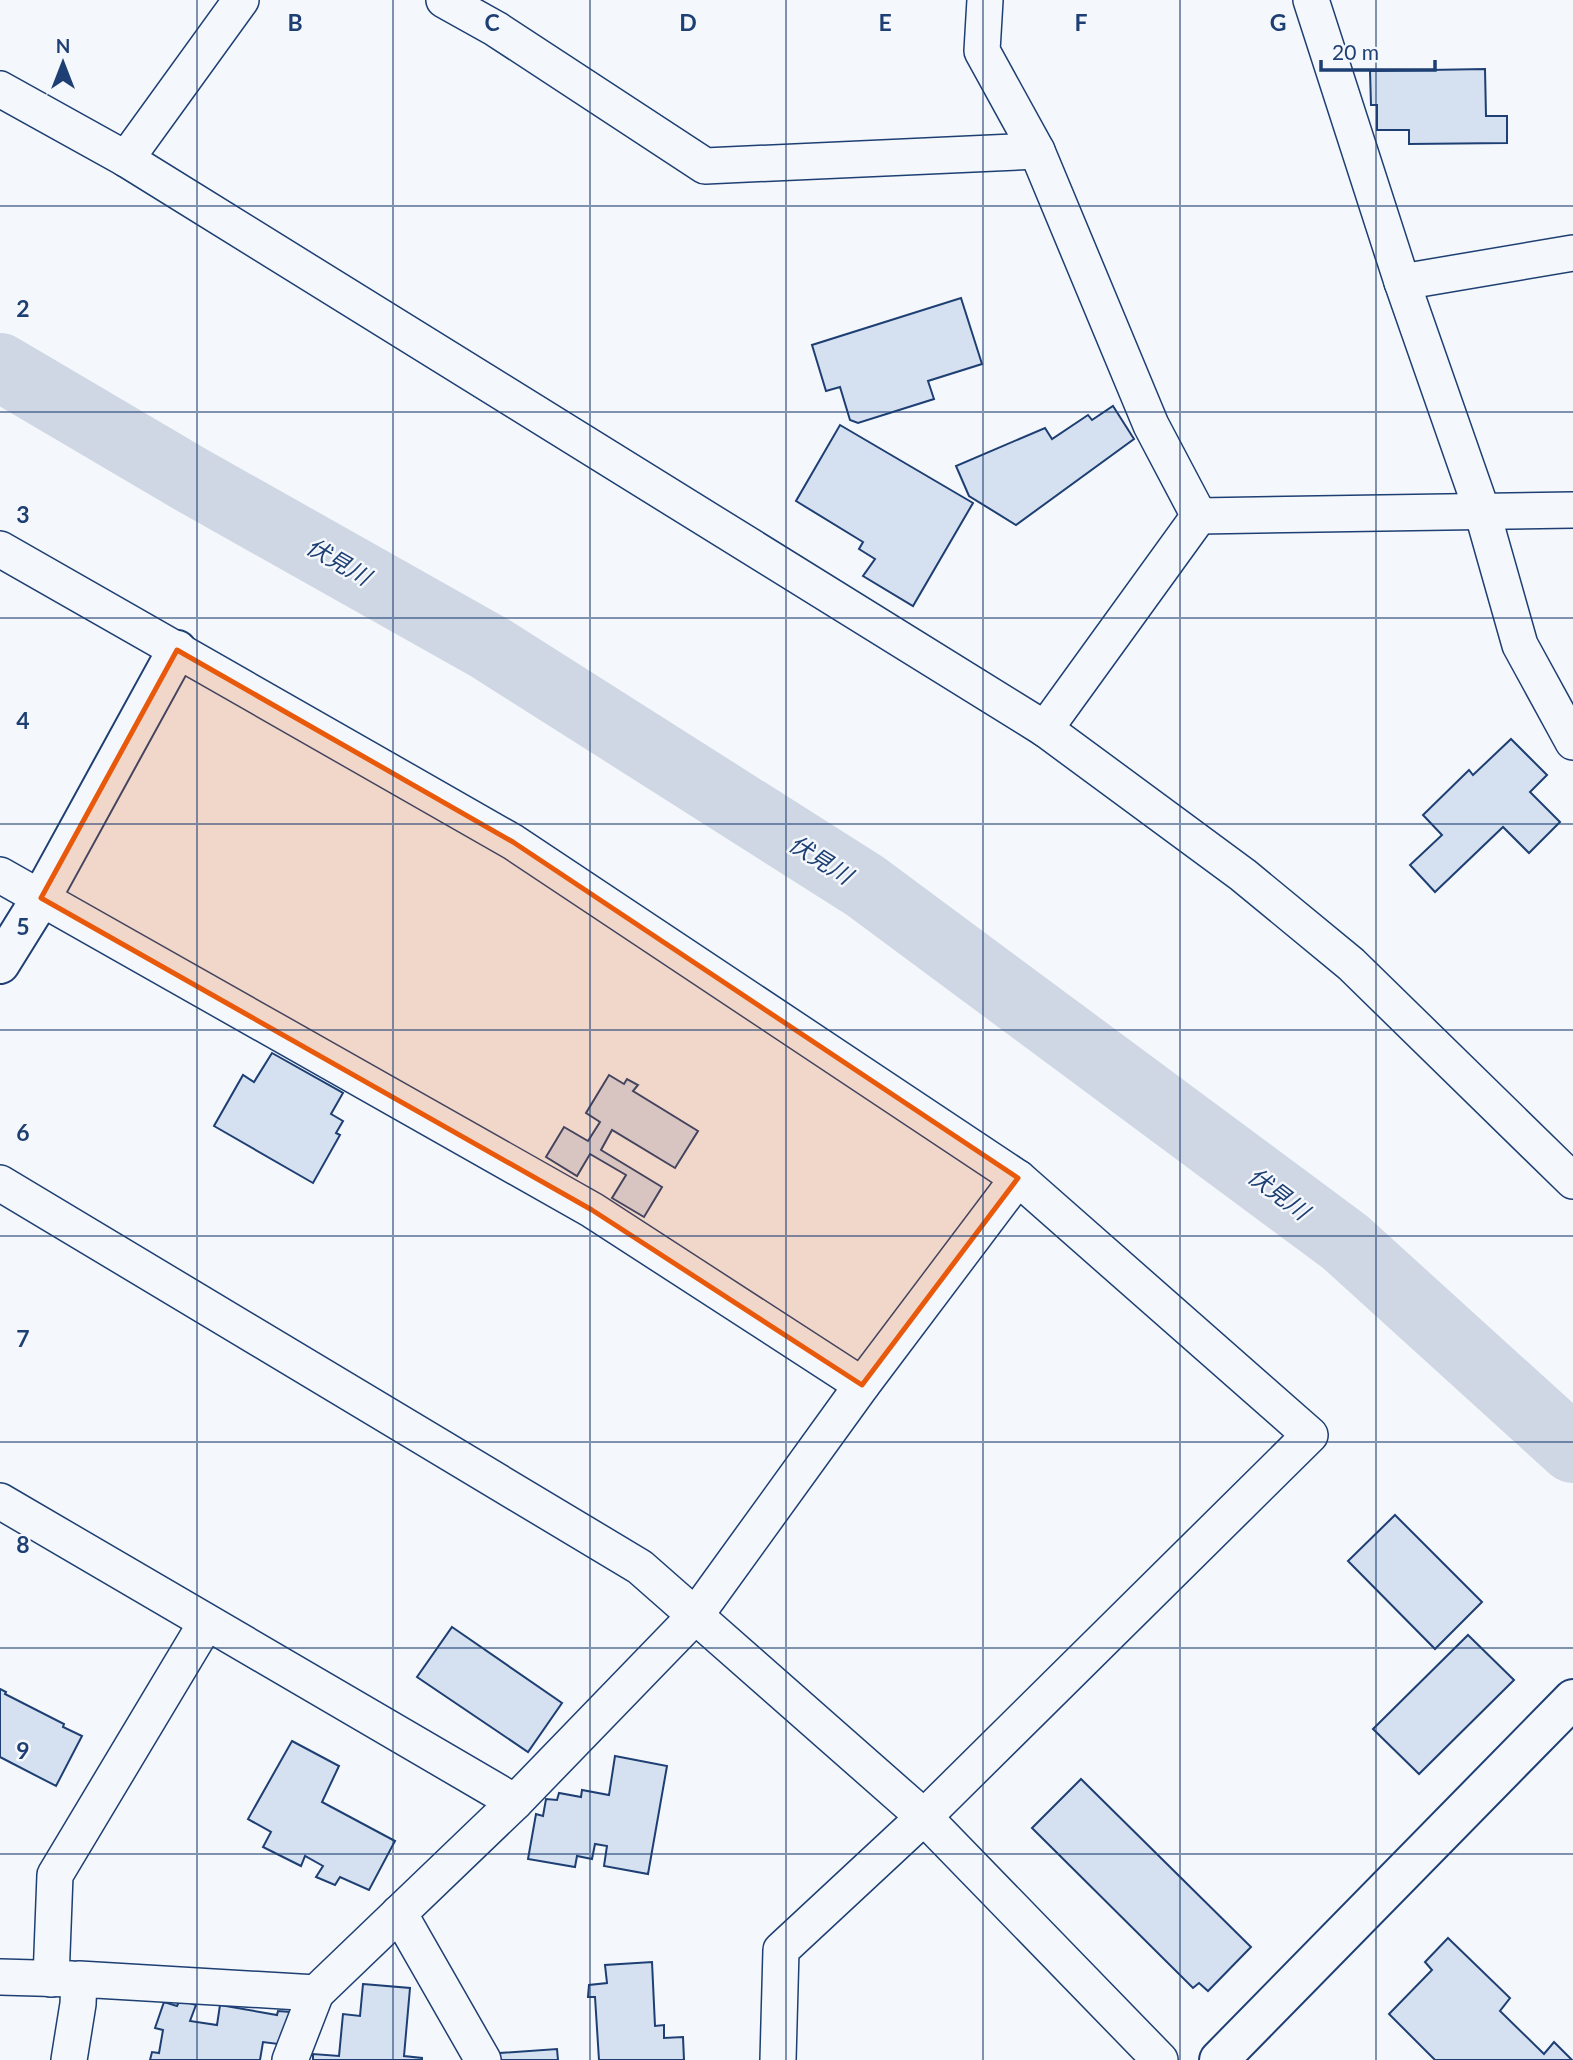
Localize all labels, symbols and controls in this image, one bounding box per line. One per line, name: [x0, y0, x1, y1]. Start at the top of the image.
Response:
text: B: [287, 8, 303, 36]
text: C: [484, 8, 500, 36]
text: D: [679, 8, 697, 36]
text: E: [878, 8, 892, 36]
text: F: [1074, 8, 1088, 36]
text: G: [1270, 8, 1286, 36]
north arrow: [28, 28, 98, 98]
scale bar: [1321, 28, 1435, 72]
text: N: [56, 34, 70, 57]
text: 20 m: [1332, 39, 1379, 64]
text: 2: [16, 294, 30, 322]
text: 3: [16, 500, 30, 528]
water label: 伏見川: [302, 532, 378, 592]
text: 4: [16, 706, 30, 734]
water label: 伏見川: [784, 829, 860, 891]
text: 5: [16, 912, 30, 940]
text: 6: [16, 1118, 30, 1146]
water label: 伏見川: [1243, 1161, 1317, 1227]
text: 7: [16, 1324, 30, 1352]
text: 8: [16, 1530, 30, 1558]
text: 9: [16, 1736, 30, 1764]

